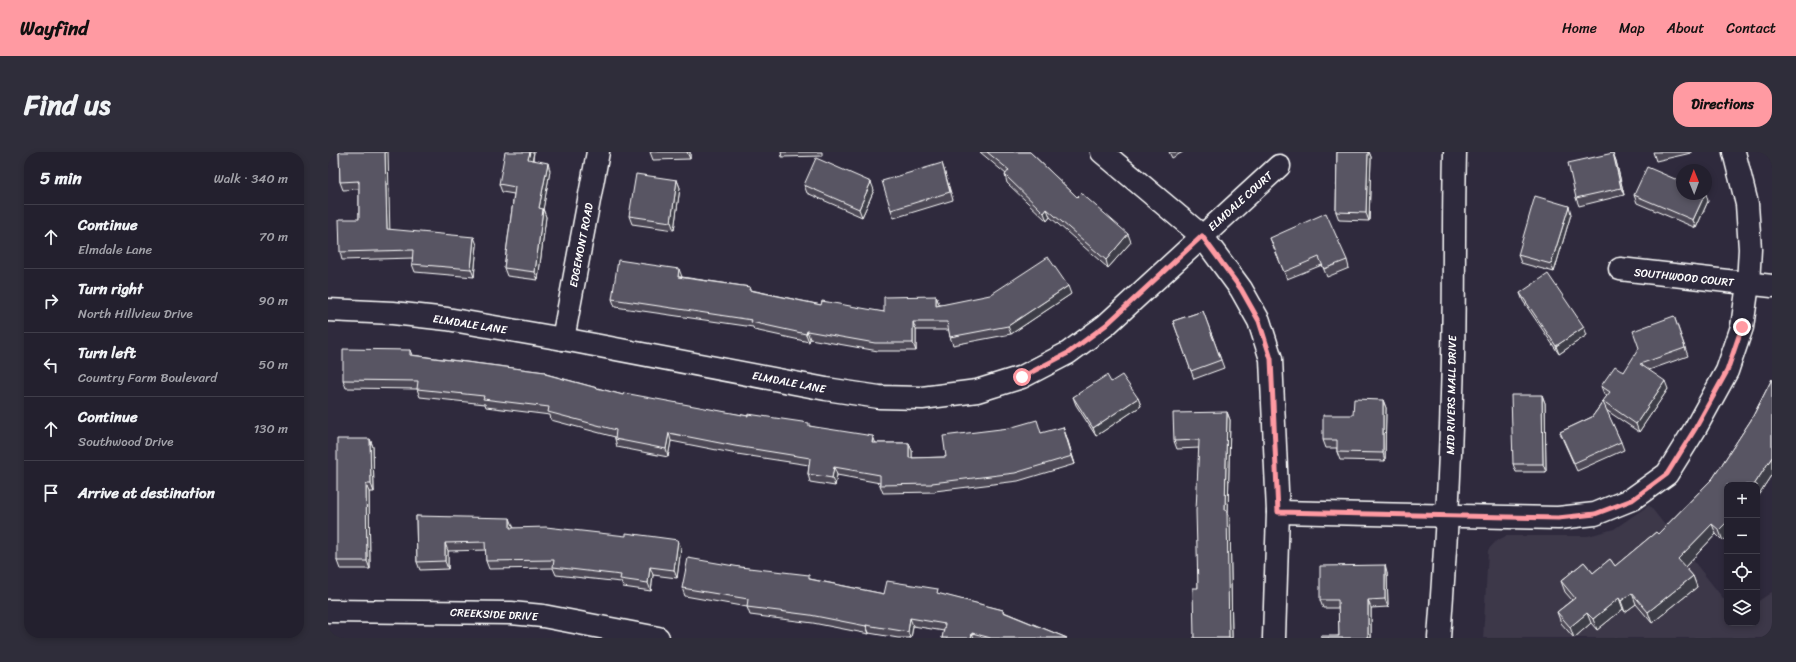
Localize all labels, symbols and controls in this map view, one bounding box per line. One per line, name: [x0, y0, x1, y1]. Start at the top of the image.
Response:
text: Wayfind: [20, 12, 88, 45]
text: Home: [1562, 16, 1597, 41]
text: Map: [1619, 16, 1645, 41]
text: About: [1667, 16, 1704, 41]
text: Contact: [1726, 16, 1776, 41]
text: Find us: [24, 80, 111, 129]
button: Directions: [1673, 82, 1772, 127]
text: 5 min: [40, 163, 82, 193]
north arrow: [1676, 164, 1712, 200]
street label: ELMDALE COURT: [1203, 166, 1278, 236]
text: Walk · 340 m: [214, 167, 288, 190]
street label: EDGEMONT ROAD: [564, 201, 599, 289]
text: Continue: [78, 212, 138, 238]
text: 70 m: [259, 225, 288, 248]
icon: ahead: [40, 226, 62, 248]
text: Elmdale Lane: [78, 238, 152, 261]
street label: SOUTHWOOD COURT: [1633, 263, 1736, 292]
text: Turn right: [78, 276, 143, 302]
text: 90 m: [258, 289, 288, 312]
icon: right: [40, 290, 62, 312]
text: North Hillview Drive: [78, 302, 193, 325]
street label: ELMDALE LANE: [432, 309, 509, 340]
route end: [1733, 318, 1751, 336]
street label: MID RIVERS MALL DRIVE: [1441, 334, 1462, 455]
text: Turn left: [78, 340, 136, 366]
text: 50 m: [258, 353, 288, 376]
icon: left: [40, 354, 62, 376]
text: Country Farm Boulevard: [78, 366, 217, 389]
street label: ELMDALE LANE: [751, 366, 828, 399]
route start: [1013, 368, 1031, 386]
text: Continue: [78, 404, 138, 430]
text: 130 m: [254, 417, 288, 440]
icon: ahead: [40, 418, 62, 440]
text: Southwood Drive: [78, 430, 174, 453]
text: Arrive at destination: [78, 480, 215, 506]
icon: arrive: [40, 482, 62, 504]
map controls: [1724, 482, 1760, 626]
button: +: [1724, 482, 1760, 518]
button: −: [1724, 518, 1760, 554]
button: locate: [1724, 554, 1760, 590]
button: layers: [1724, 590, 1760, 626]
street label: CREEKSIDE DRIVE: [450, 603, 539, 626]

